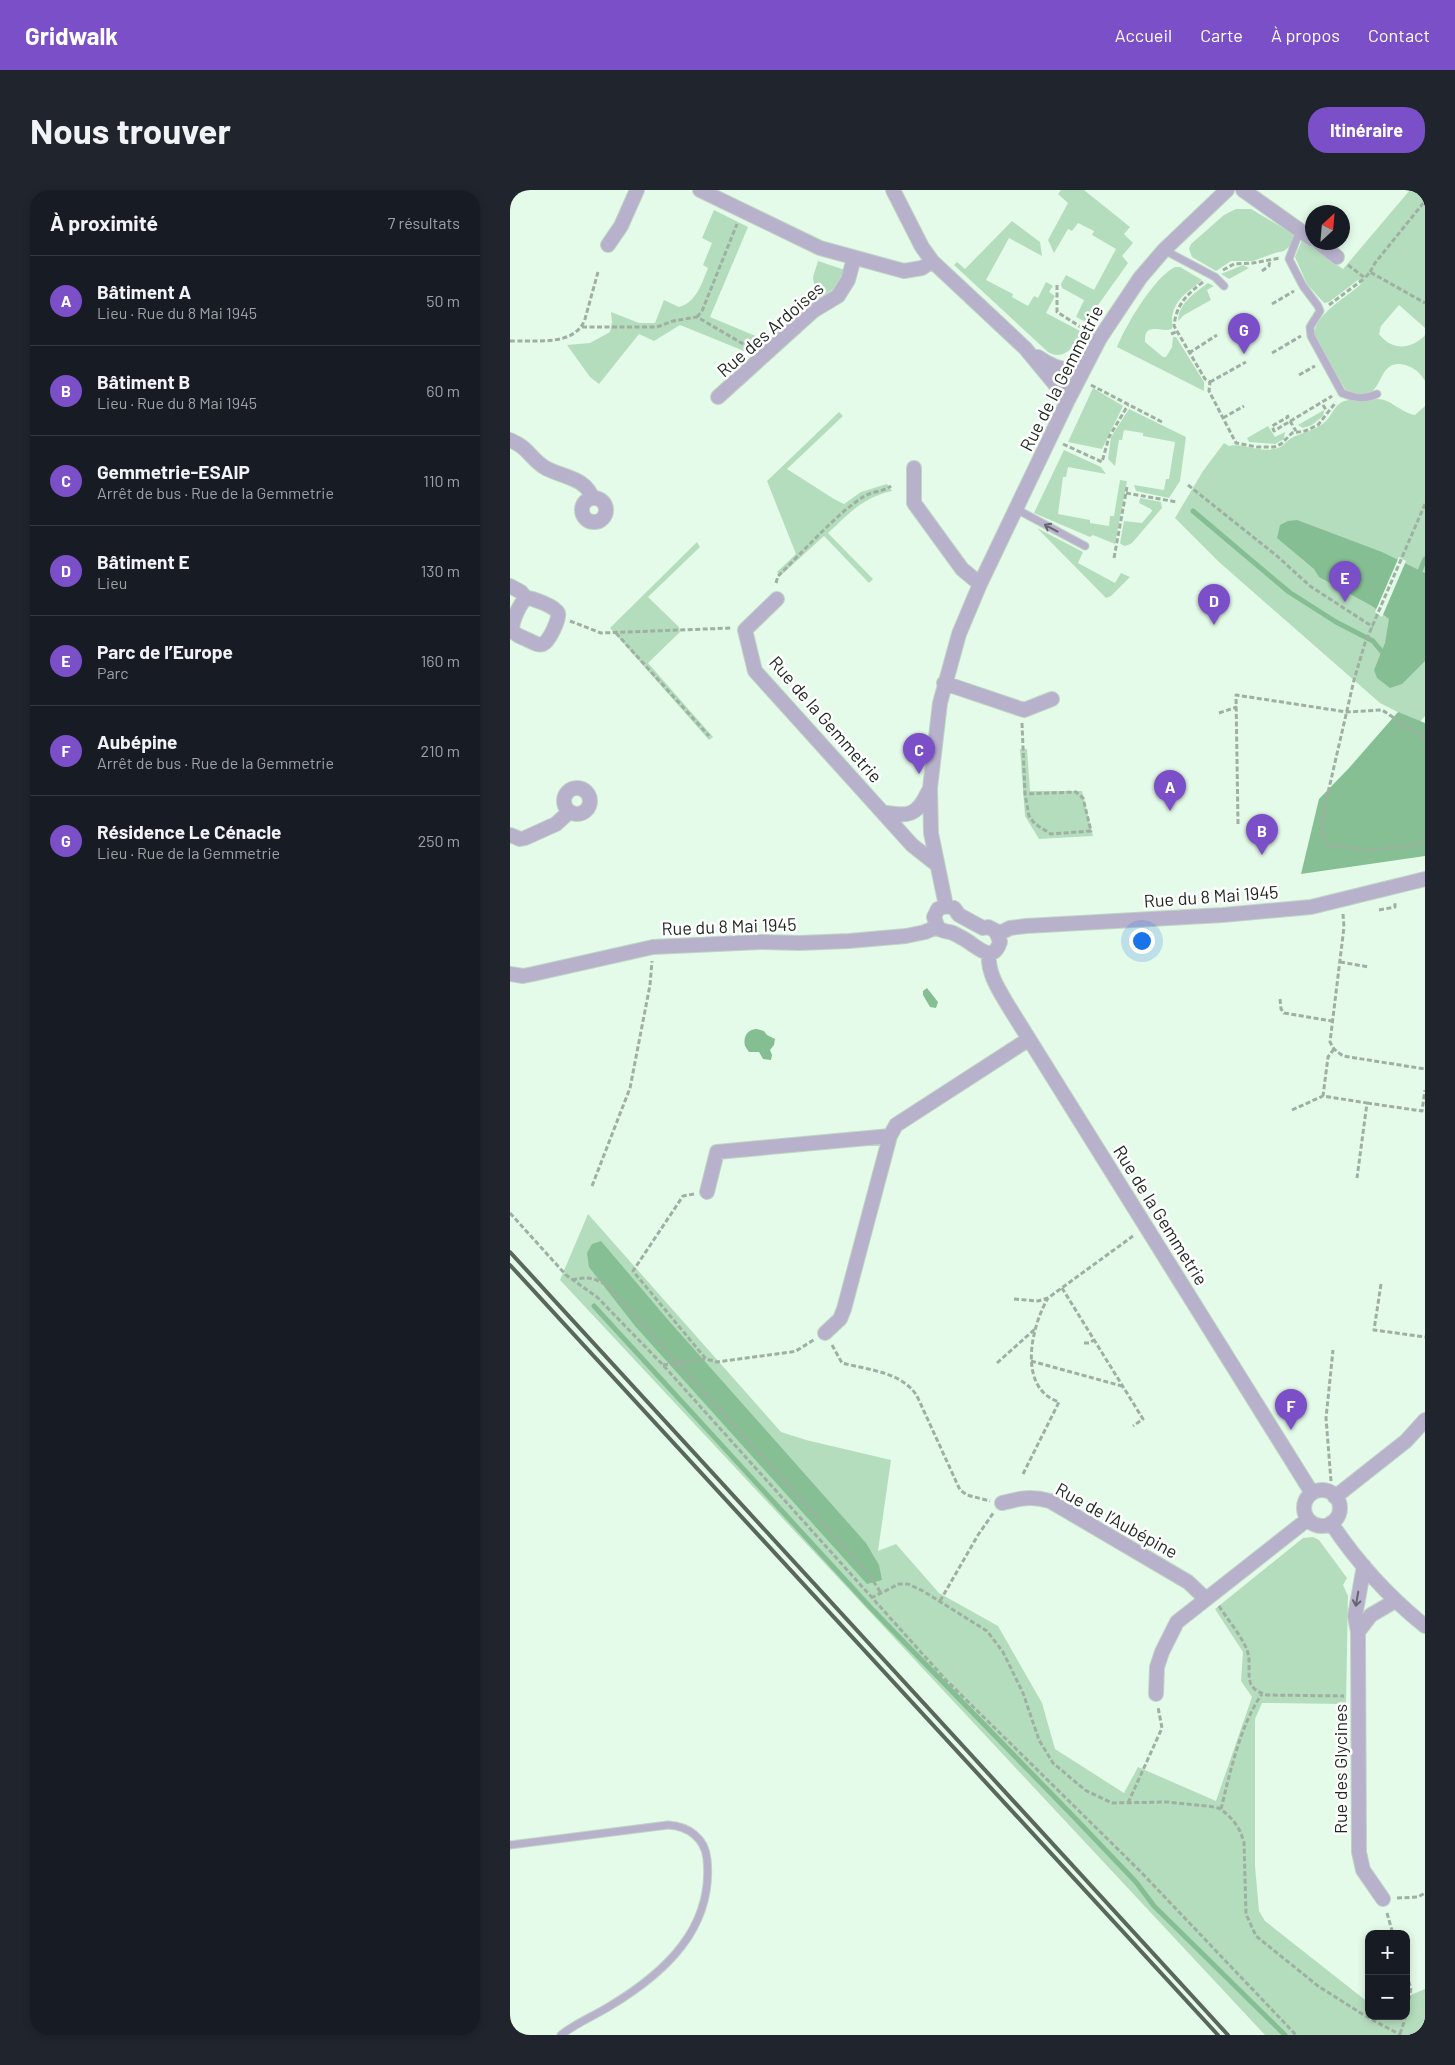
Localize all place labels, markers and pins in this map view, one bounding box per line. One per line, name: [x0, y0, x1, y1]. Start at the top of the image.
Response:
pin: G: [1228, 313, 1260, 354]
pin: E: [1329, 561, 1361, 602]
pin: D: [1198, 584, 1230, 625]
pin: C: [903, 733, 935, 774]
pin: A: [1154, 770, 1186, 811]
pin: B: [1246, 814, 1278, 855]
pin: F: [1275, 1389, 1307, 1430]

